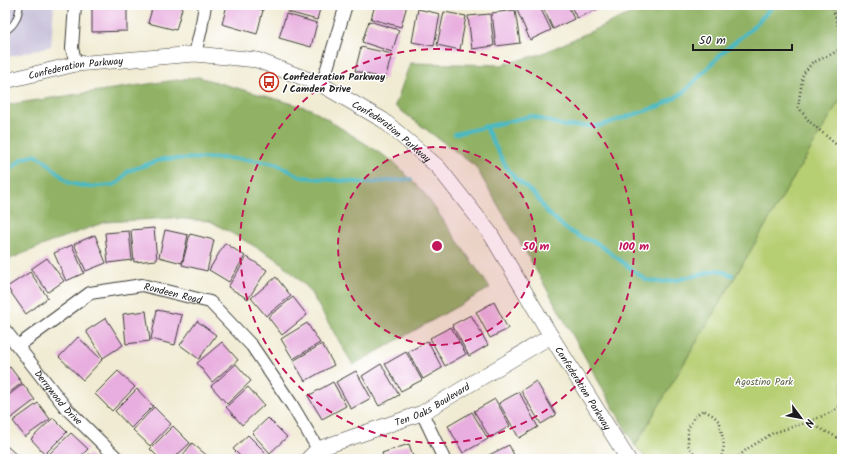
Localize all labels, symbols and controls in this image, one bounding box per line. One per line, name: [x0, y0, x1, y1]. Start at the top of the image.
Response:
scale bar: [693, 26, 792, 52]
text: 50 m: [699, 31, 726, 50]
street label: Confederation Parkway: [27, 53, 124, 84]
place label: Confederation Parkway / Camden Drive: [282, 69, 386, 97]
bus stop icon: Confederation Parkway / Camden Drive: [258, 71, 280, 93]
street label: Confederation Parkway: [348, 97, 434, 167]
text: 50 m: [522, 237, 550, 256]
text: 100 m: [619, 237, 649, 256]
centre of rings: [430, 239, 444, 253]
street label: Rondeen Road: [142, 279, 204, 309]
street label: Confederation Parkway: [550, 343, 615, 434]
street label: Derrywood Drive: [30, 367, 86, 429]
park label: Agostino Park: [735, 374, 793, 390]
street label: Ten Oaks Boulevard: [393, 379, 474, 431]
north arrow: [781, 398, 821, 438]
text: N: [799, 415, 818, 431]

